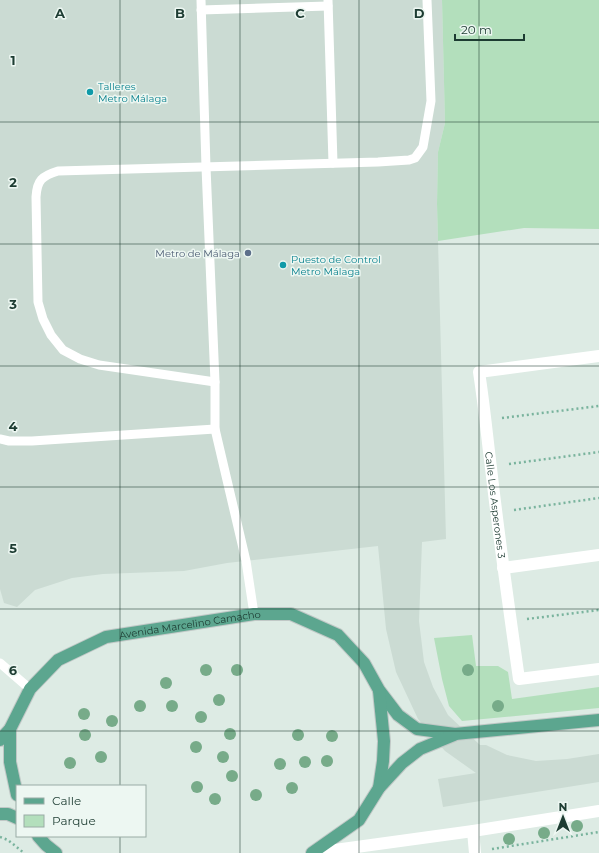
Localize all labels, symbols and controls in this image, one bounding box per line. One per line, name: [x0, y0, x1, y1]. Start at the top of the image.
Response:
text: A: [54, 5, 66, 21]
text: B: [175, 5, 185, 21]
text: C: [295, 5, 305, 21]
text: D: [414, 5, 425, 21]
scale bar: [455, 16, 524, 42]
text: 20 m: [461, 22, 492, 37]
text: 1: [10, 52, 16, 68]
place label: Talleres Metro Málaga: [98, 80, 167, 105]
marker: Talleres Metro Málaga: [85, 87, 95, 97]
text: 2: [9, 174, 17, 190]
place label: Metro de Málaga: [155, 247, 240, 260]
marker: Metro de Málaga: [243, 248, 253, 258]
place label: Puesto de Control Metro Málaga: [291, 253, 381, 278]
marker: Puesto de Control Metro Málaga: [278, 260, 288, 270]
text: 3: [8, 296, 17, 312]
text: 4: [9, 418, 18, 434]
street label: Calle Los Asperones 3: [482, 451, 508, 560]
text: 5: [9, 540, 17, 556]
street label: Avenida Marcelino Camacho: [118, 608, 261, 642]
text: 6: [9, 662, 18, 678]
legend: [16, 785, 146, 837]
text: Calle: [52, 793, 81, 808]
north arrow: [543, 797, 583, 837]
text: N: [559, 800, 567, 814]
text: Parque: [52, 813, 96, 828]

